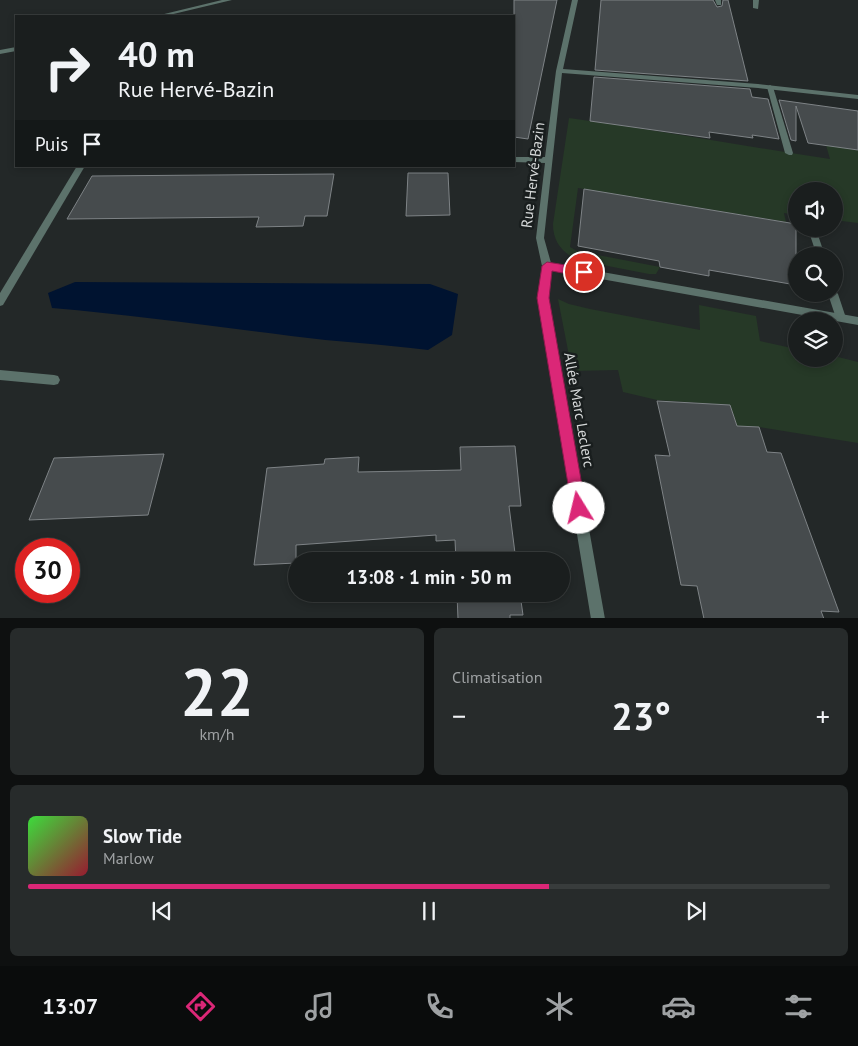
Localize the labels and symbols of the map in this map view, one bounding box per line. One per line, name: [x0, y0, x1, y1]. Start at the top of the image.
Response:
street label: Rue Hervé-Bazin: [517, 121, 548, 229]
pin: [563, 251, 605, 293]
street label: Allée Marc Leclerc: [560, 351, 599, 469]
position arrow: [552, 481, 604, 533]
speed limit sign: 30: [15, 538, 80, 603]

